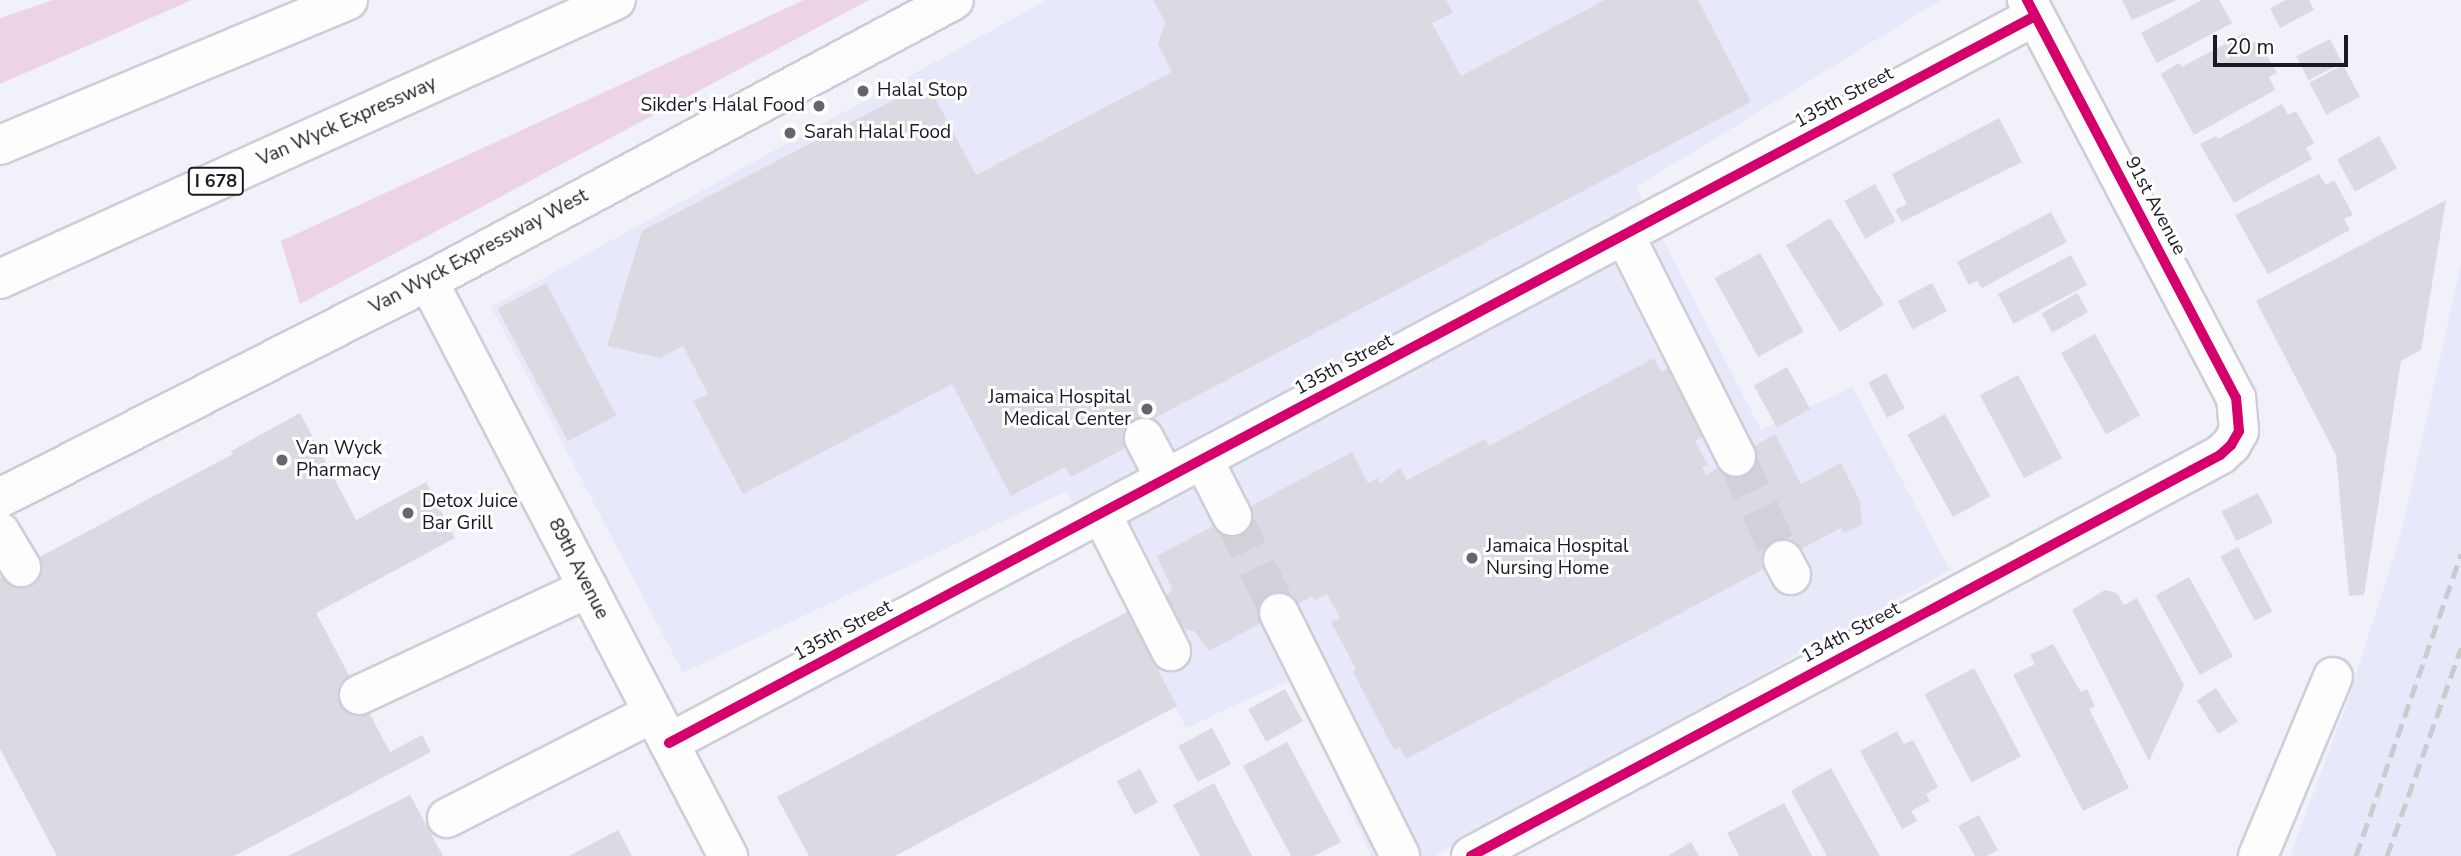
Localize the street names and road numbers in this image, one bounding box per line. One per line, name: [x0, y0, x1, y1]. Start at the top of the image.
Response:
street label: 135th Street: [1791, 62, 1897, 134]
street label: Van Wyck Expressway: [254, 72, 440, 172]
street label: 91st Avenue: [2120, 153, 2190, 259]
road number: I 678: [186, 166, 246, 196]
street label: Van Wyck Expressway West: [366, 185, 592, 319]
street label: 135th Street: [1291, 329, 1397, 401]
street label: 89th Avenue: [543, 515, 613, 623]
street label: 135th Street: [790, 595, 896, 667]
street label: 134th Street: [1798, 597, 1904, 669]

